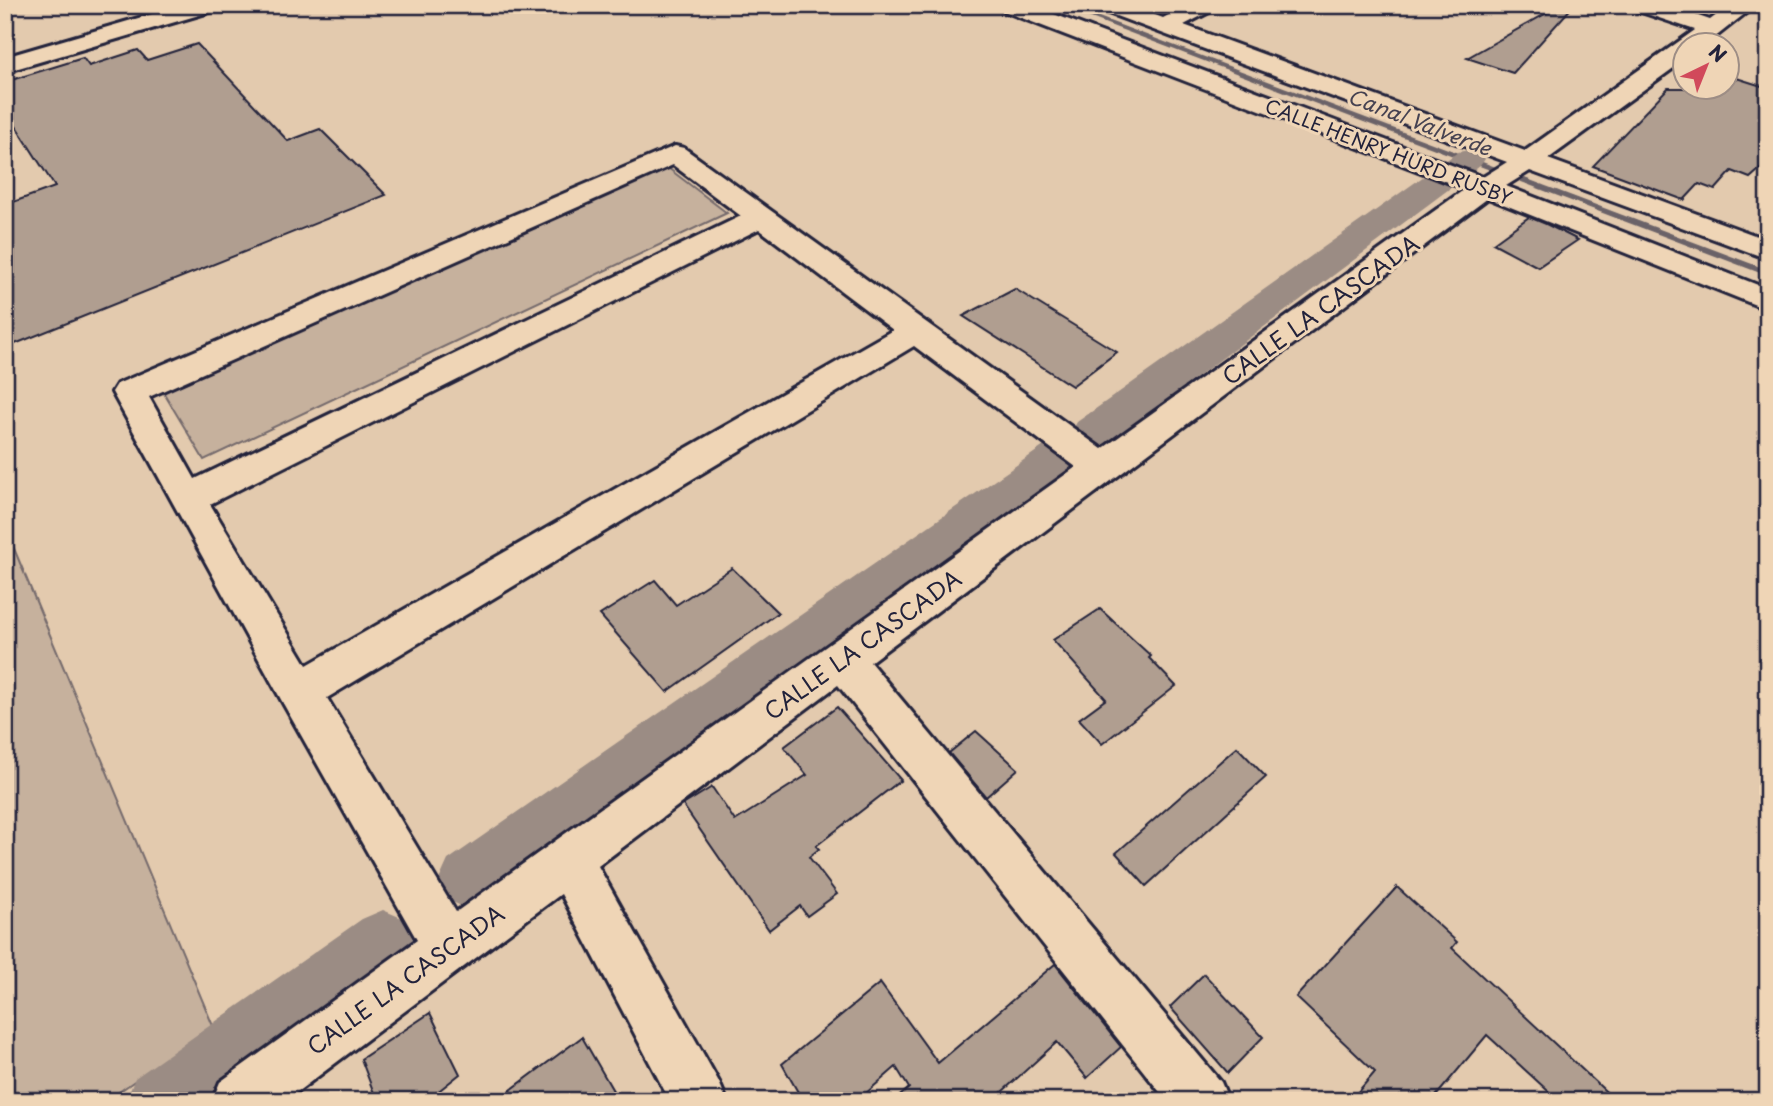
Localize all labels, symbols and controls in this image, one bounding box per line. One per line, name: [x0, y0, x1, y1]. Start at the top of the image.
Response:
north arrow: [1672, 32, 1742, 102]
text: N: [1703, 37, 1733, 68]
water label: Canal Valverde: [1344, 79, 1498, 164]
street label: CALLE HENRY HURD RUSBY: [1261, 91, 1517, 211]
street label: CALLE LA CASCADA: [1214, 225, 1426, 393]
street label: CALLE LA CASCADA: [756, 560, 968, 728]
street label: CALLE LA CASCADA: [299, 895, 511, 1063]

